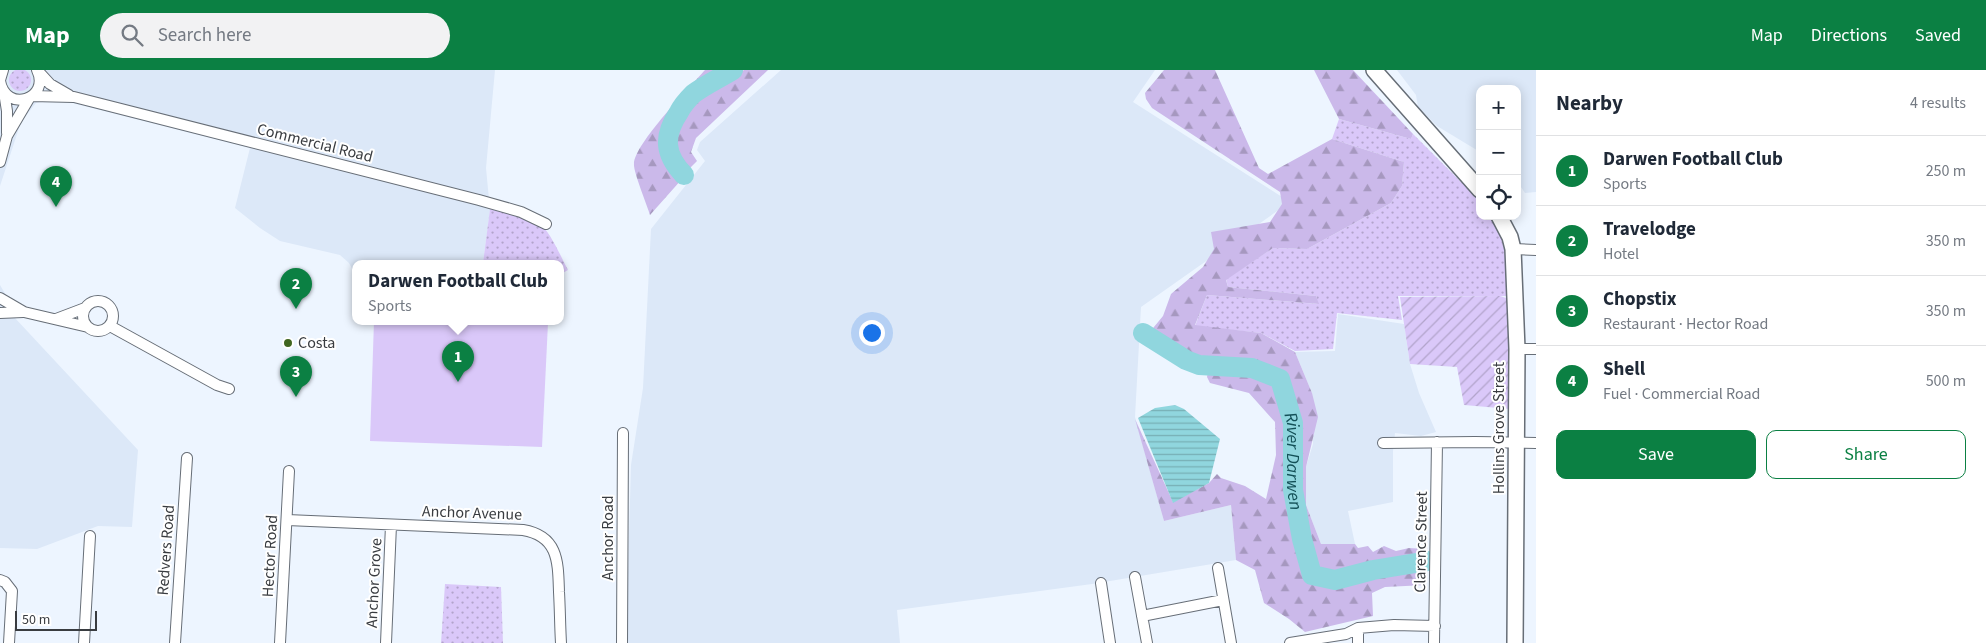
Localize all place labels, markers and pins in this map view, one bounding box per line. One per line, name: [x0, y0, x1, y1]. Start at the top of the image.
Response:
pin: 4: [40, 166, 72, 207]
pin: 2: [280, 268, 312, 309]
place label: Costa: [298, 332, 335, 354]
marker: Costa: [282, 337, 294, 349]
pin: 1: [442, 341, 474, 382]
pin: 3: [280, 356, 312, 397]

